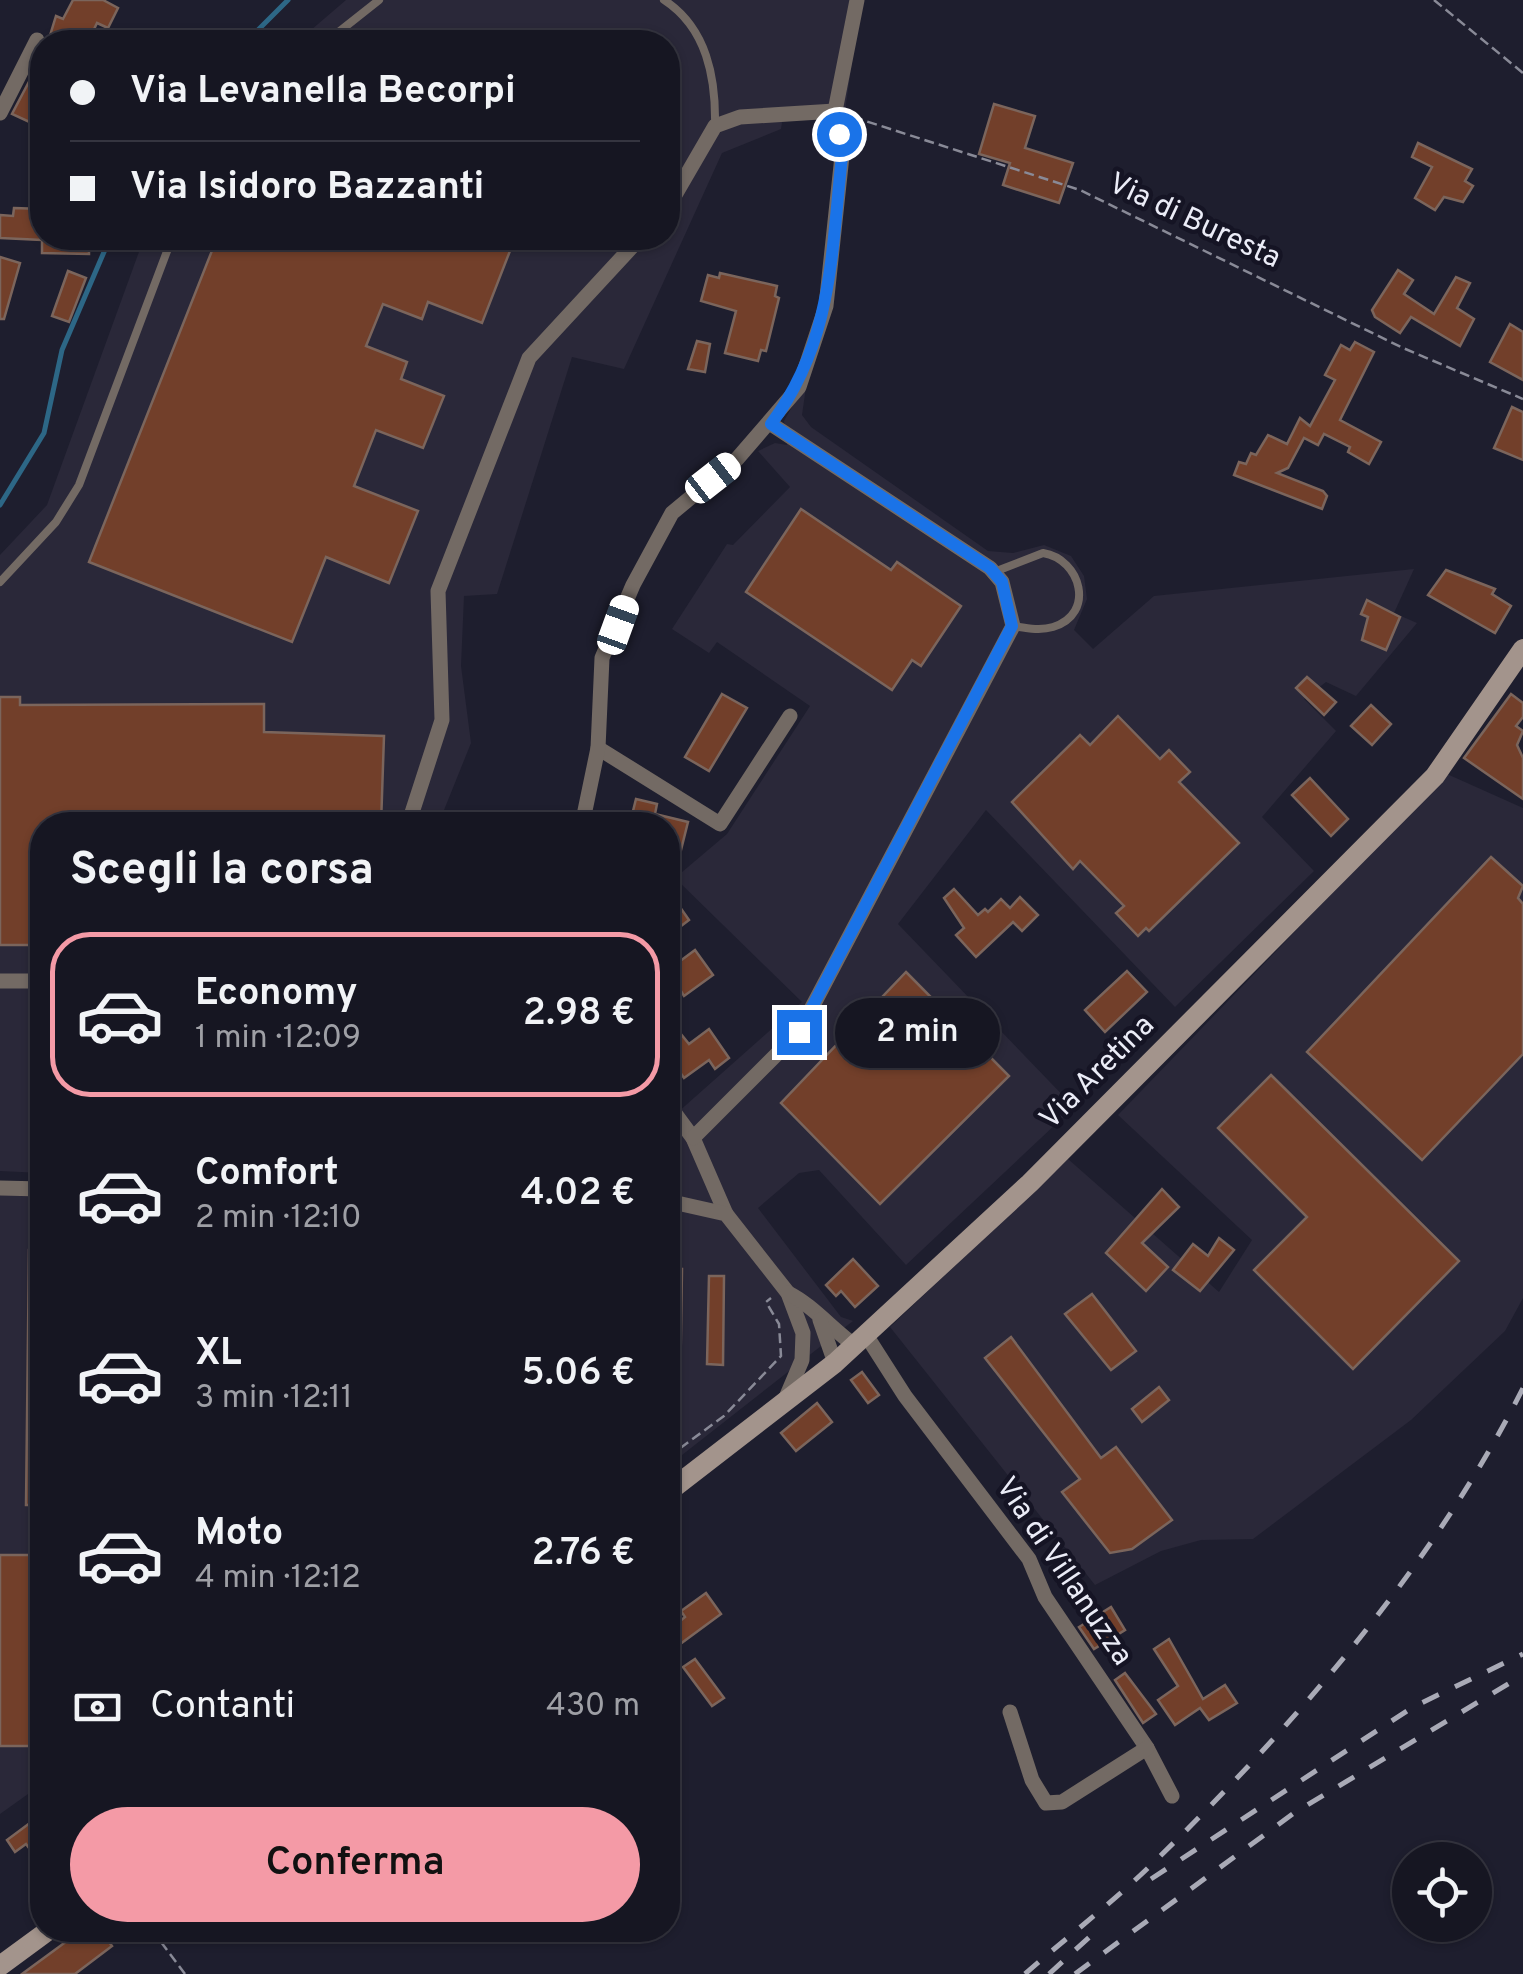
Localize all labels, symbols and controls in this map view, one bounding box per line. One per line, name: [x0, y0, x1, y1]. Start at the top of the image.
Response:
text: Via Levanella Becorpi: [130, 68, 516, 117]
route start: [817, 112, 862, 157]
text: Via Isidoro Bazzanti: [130, 164, 484, 213]
street label: Via di Buresta: [1102, 166, 1286, 278]
car: [680, 448, 746, 508]
car: [594, 592, 642, 658]
text: Scegli la corsa: [70, 843, 374, 900]
icon: car: [75, 970, 165, 1060]
text: Economy: [195, 970, 357, 1019]
text: 2.98 €: [523, 990, 635, 1039]
callout: 2 min: [834, 997, 999, 1067]
street label: Via Aretina: [1033, 1008, 1163, 1138]
route end: [777, 1010, 822, 1055]
text: 2 min: [876, 1013, 959, 1053]
text: 1 min · 12:09: [195, 1019, 361, 1059]
icon: car: [75, 1150, 165, 1240]
text: Comfort: [195, 1150, 339, 1199]
text: 4.02 €: [521, 1170, 635, 1219]
text: 2 min · 12:10: [195, 1199, 362, 1239]
icon: car: [75, 1330, 165, 1420]
text: XL: [195, 1330, 242, 1379]
text: 5.06 €: [521, 1350, 635, 1399]
text: 3 min · 12:11: [195, 1379, 353, 1419]
street label: Via di Villanuzza: [986, 1471, 1140, 1673]
icon: car: [75, 1510, 165, 1600]
text: Moto: [195, 1510, 283, 1559]
text: 2.76 €: [531, 1530, 635, 1579]
text: 4 min · 12:12: [195, 1559, 361, 1599]
icon: cash: [70, 1680, 125, 1735]
text: Contanti: [150, 1683, 295, 1732]
text: 430 m: [546, 1687, 640, 1727]
button: Conferma: [70, 1807, 640, 1922]
map controls: [1392, 1842, 1492, 1942]
button: locate: [1392, 1842, 1492, 1942]

